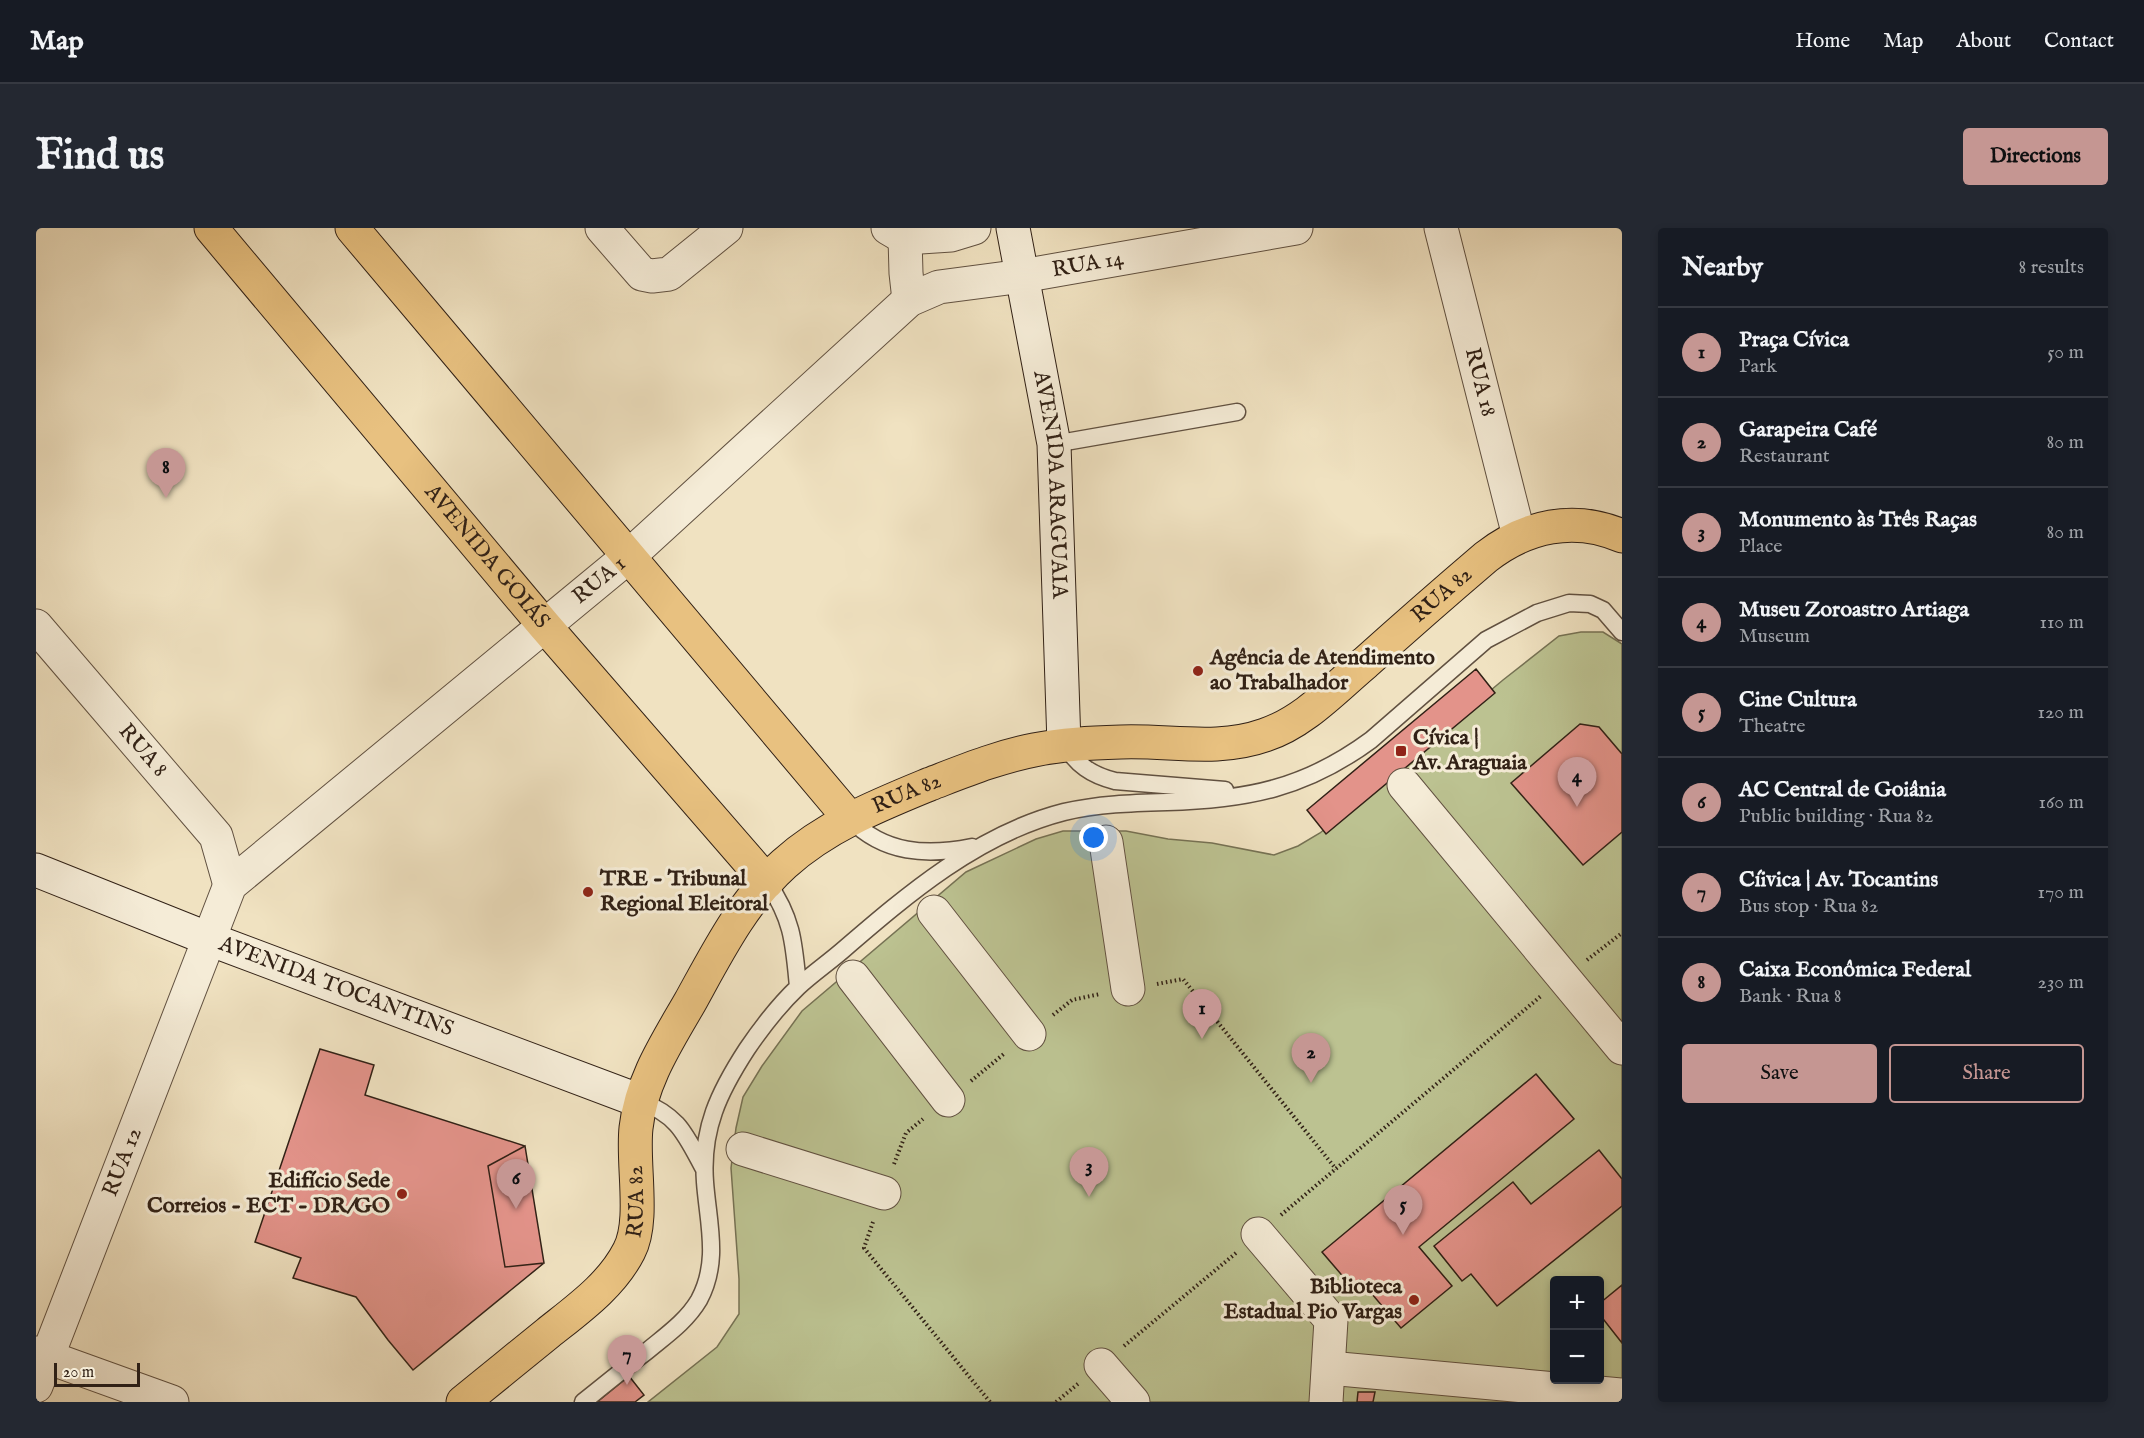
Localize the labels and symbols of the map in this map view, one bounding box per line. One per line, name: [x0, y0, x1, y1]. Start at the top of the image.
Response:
street label: RUA 14: [1050, 244, 1126, 284]
street label: RUA 18: [1458, 345, 1502, 420]
street label: AVENIDA ARAGUAIA: [1026, 367, 1073, 600]
pin: 8: [146, 448, 186, 498]
street label: AVENIDA GOIÁS: [417, 478, 555, 635]
street label: RUA 1: [567, 550, 632, 611]
street label: RUA 82: [1406, 561, 1478, 629]
place label: Agência de Atendimento ao Trabalhador: [1209, 644, 1435, 697]
marker: Agência de Atendimento ao Trabalhador: [1191, 664, 1205, 678]
street label: RUA 8: [112, 718, 173, 783]
place label: Cívica | Av. Araguaia: [1412, 724, 1527, 777]
marker: Cívica | Av. Araguaia: [1394, 744, 1408, 758]
pin: 4: [1558, 758, 1596, 807]
street label: RUA 82: [868, 767, 945, 821]
your location: [1079, 823, 1108, 852]
place label: TRE - Tribunal Regional Eleitoral: [599, 865, 769, 918]
marker: TRE - Tribunal Regional Eleitoral: [581, 885, 595, 899]
street label: AVENIDA TOCANTINS: [214, 930, 457, 1044]
pin: 1: [1182, 990, 1222, 1039]
pin: 2: [1292, 1034, 1330, 1083]
street label: RUA 12: [97, 1124, 149, 1201]
pin: 3: [1070, 1148, 1108, 1197]
pin: 6: [496, 1160, 536, 1209]
street label: RUA 82: [620, 1165, 651, 1240]
place label: Edifício Sede Correios - ECT - DR/GO: [147, 1167, 390, 1220]
pin: 5: [1384, 1186, 1422, 1235]
marker: Edifício Sede Correios - ECT - DR/GO: [395, 1187, 409, 1201]
place label: Biblioteca Estadual Pio Vargas: [1224, 1273, 1402, 1326]
marker: Biblioteca Estadual Pio Vargas: [1407, 1293, 1421, 1307]
pin: 7: [608, 1336, 646, 1385]
scale bar: [54, 1360, 140, 1388]

